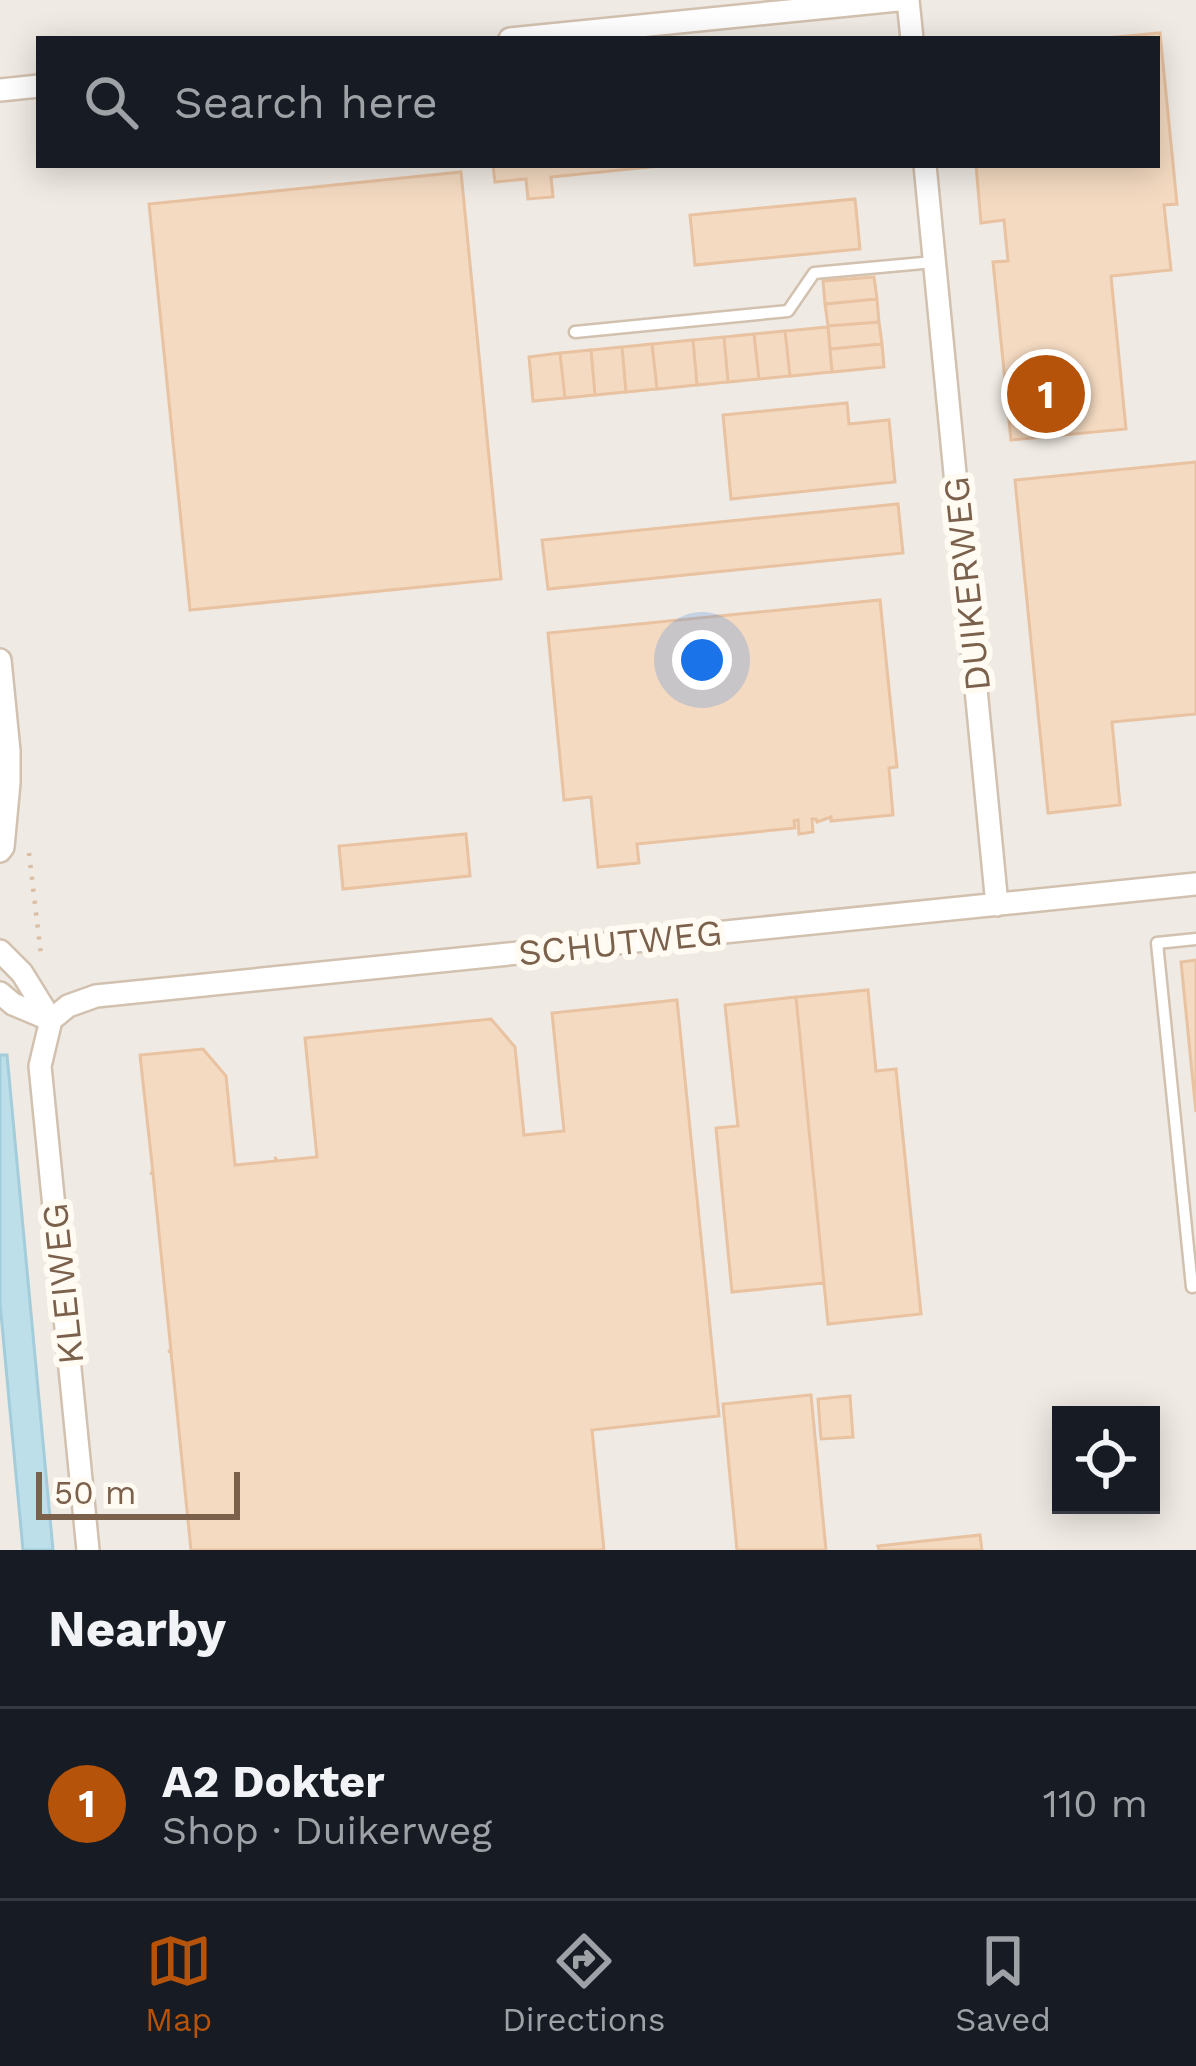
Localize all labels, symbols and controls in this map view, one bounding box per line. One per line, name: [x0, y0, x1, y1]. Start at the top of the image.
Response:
search box: [36, 36, 1160, 168]
icon: search: [78, 69, 144, 135]
text: Search here: [174, 76, 438, 129]
pin: 1: [1007, 349, 1085, 439]
street label: DUIKERWEG: [935, 475, 999, 693]
your location: [672, 630, 732, 690]
street label: SCHUTWEG: [516, 911, 724, 975]
street label: KLEIWEG: [34, 1201, 92, 1367]
map controls: [1052, 1406, 1160, 1514]
button: locate: [1052, 1406, 1160, 1514]
scale bar: [36, 1466, 240, 1519]
text: 50 m: [54, 1473, 136, 1512]
text: Nearby: [48, 1599, 226, 1658]
text: A2 Dokter: [162, 1755, 384, 1808]
text: 1: [79, 1781, 95, 1826]
text: 110 m: [1043, 1781, 1148, 1826]
text: Shop · Duikerweg: [162, 1808, 492, 1853]
tab: Map: [145, 1928, 212, 2039]
tab: Directions: [502, 1928, 665, 2039]
tab: Saved: [955, 1928, 1051, 2039]

